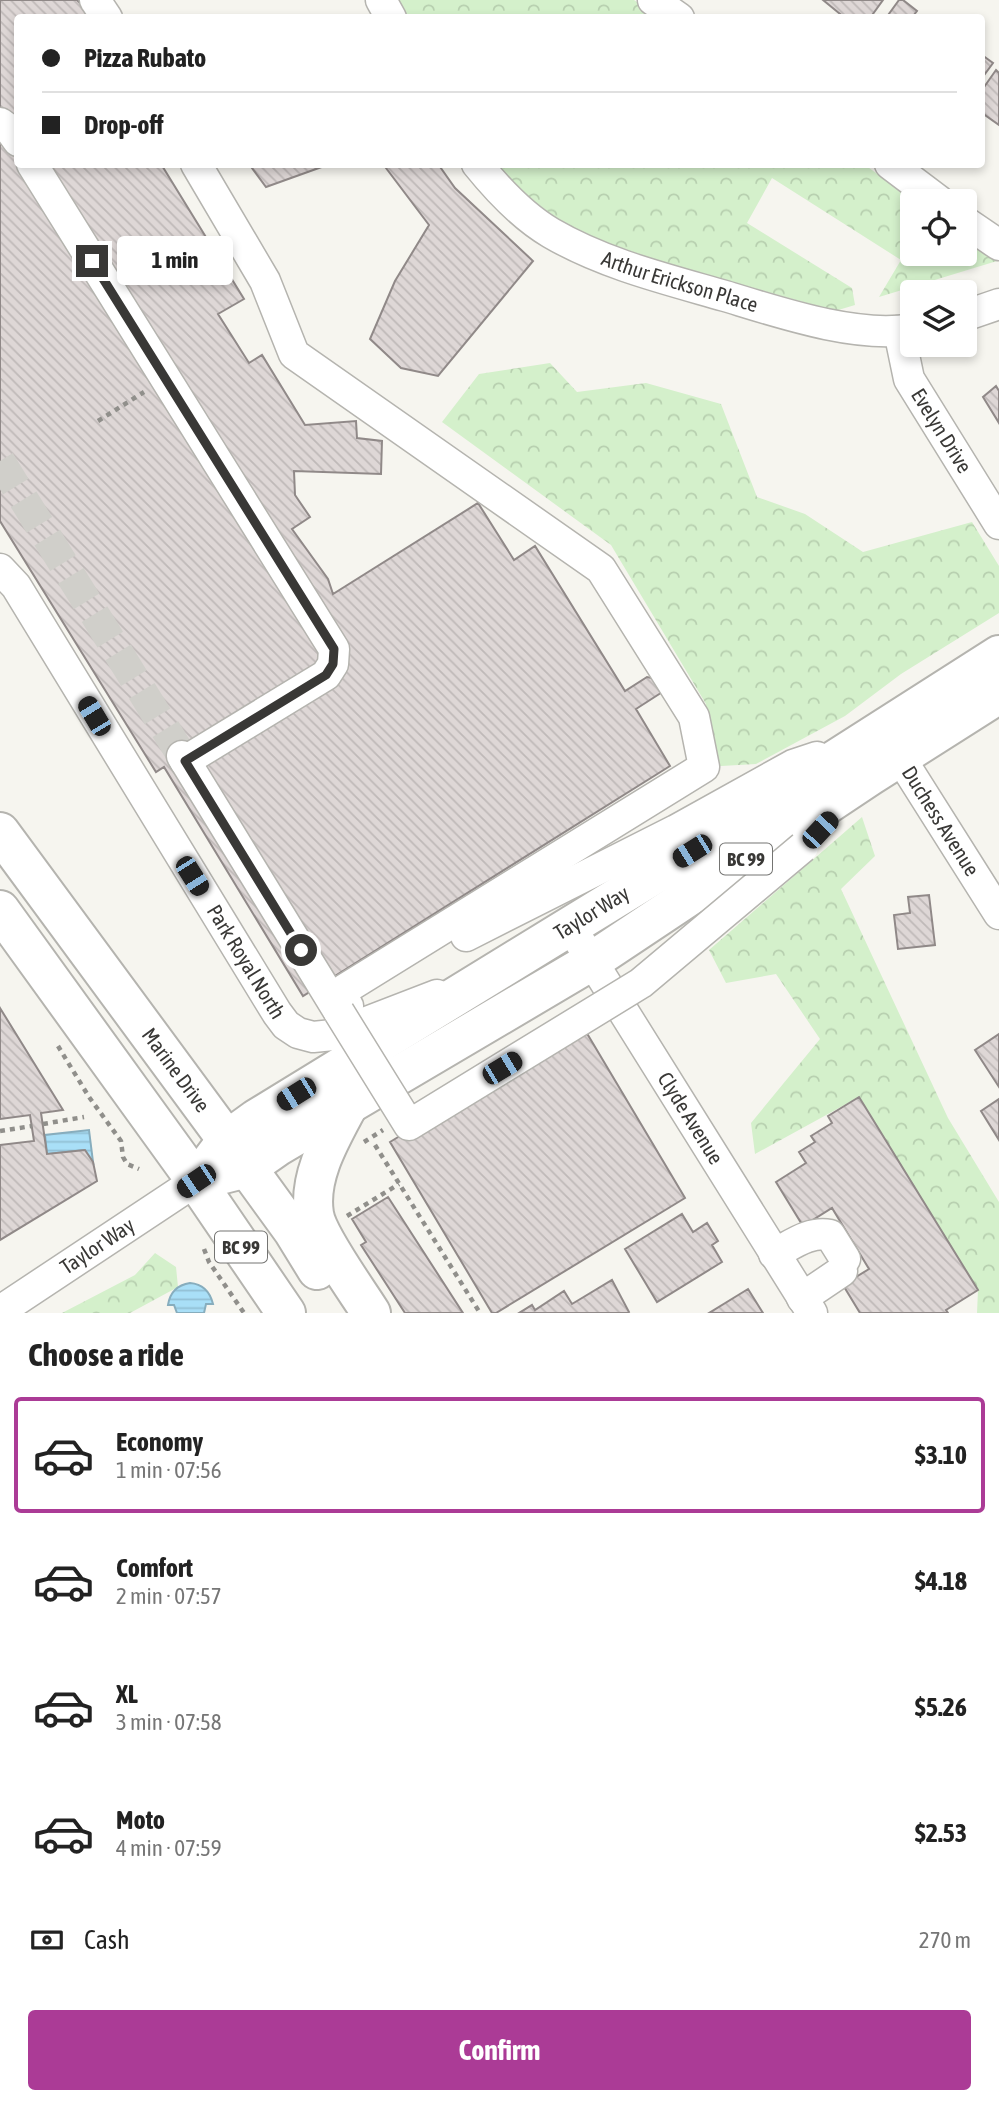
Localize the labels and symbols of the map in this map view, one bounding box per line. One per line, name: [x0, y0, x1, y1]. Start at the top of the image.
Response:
callout: 1 min: [116, 236, 232, 286]
route end: [76, 245, 108, 277]
street label: Arthur Erickson Place: [599, 246, 761, 316]
street label: Evelyn Drive: [907, 384, 977, 477]
car: [75, 693, 114, 739]
street label: Duchess Avenue: [898, 761, 985, 880]
car: [798, 807, 843, 853]
car: [669, 831, 716, 871]
road number: BC 99: [720, 844, 772, 874]
car: [172, 853, 213, 899]
street label: Taylor Way: [549, 880, 633, 944]
street label: Park Royal North: [203, 900, 291, 1023]
route start: [285, 934, 317, 966]
street label: Marine Drive: [138, 1023, 215, 1116]
car: [479, 1048, 526, 1088]
street label: Clyde Avenue: [653, 1067, 729, 1168]
car: [273, 1074, 320, 1114]
car: [173, 1161, 220, 1201]
street label: Taylor Way: [56, 1212, 139, 1279]
road number: BC 99: [215, 1232, 267, 1262]

